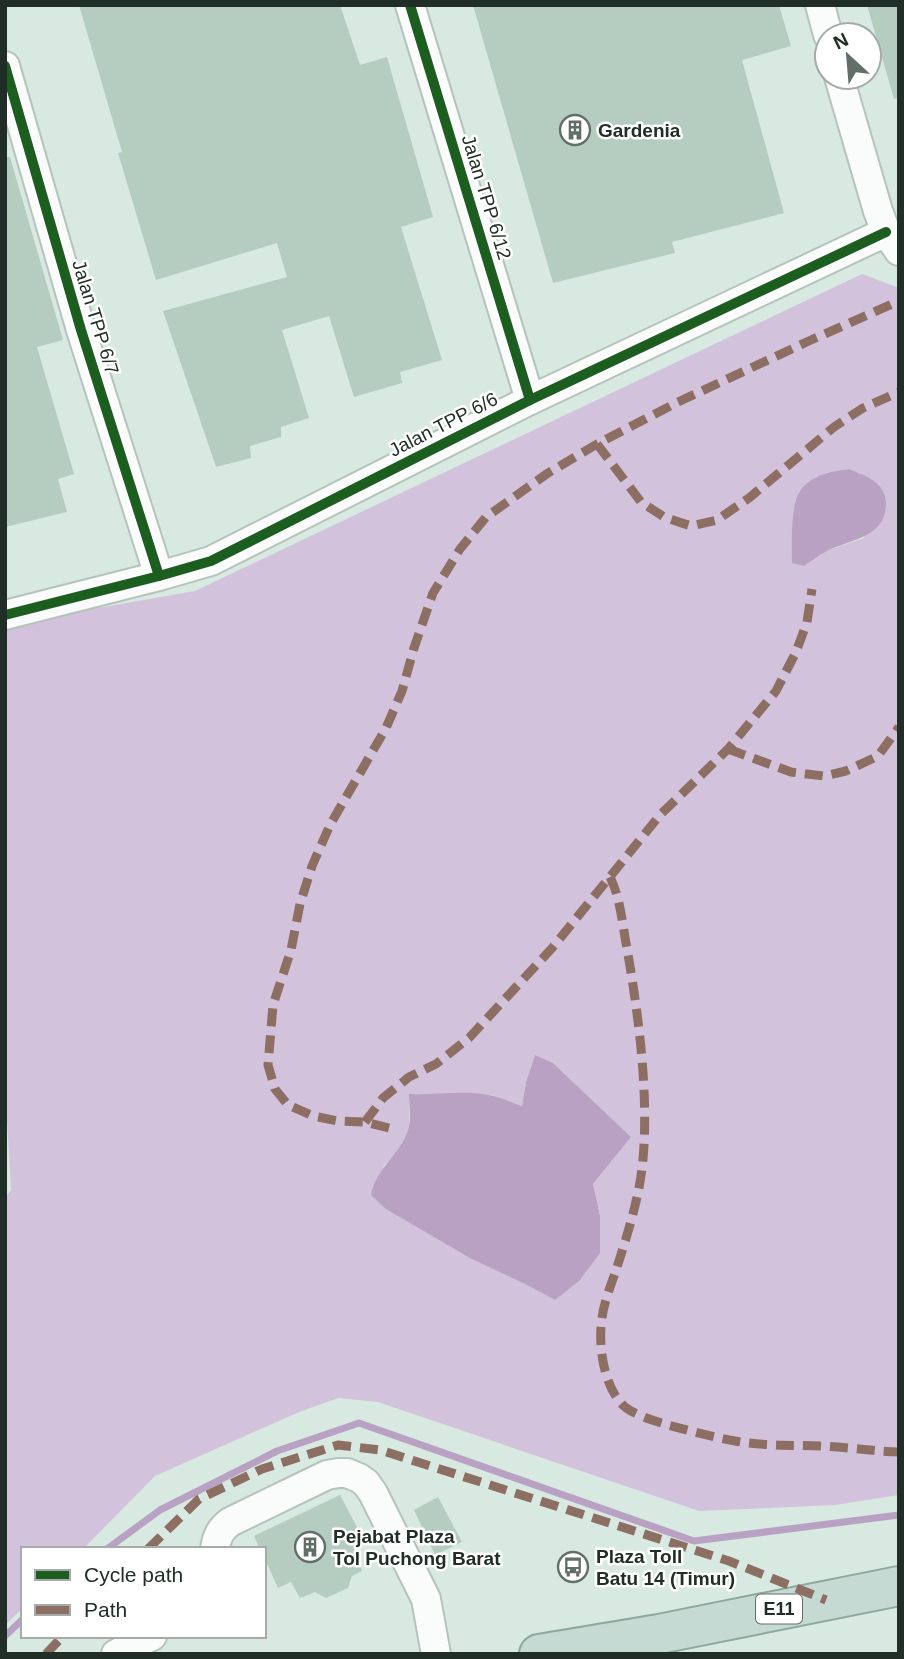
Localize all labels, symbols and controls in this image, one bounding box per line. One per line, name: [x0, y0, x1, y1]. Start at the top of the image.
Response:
north arrow: [813, 21, 883, 91]
text: N: [830, 29, 852, 54]
building icon: Gardenia: [558, 113, 592, 147]
place label: Gardenia: [598, 120, 681, 141]
street label: Jalan TPP 6/12: [458, 132, 515, 262]
street label: Jalan TPP 6/7: [68, 257, 123, 377]
street label: Jalan TPP 6/6: [386, 388, 501, 461]
place label: Pejabat Plaza Tol Puchong Barat: [333, 1526, 501, 1569]
building icon: Pejabat Plaza Tol Puchong Barat: [293, 1530, 327, 1564]
place label: Plaza Toll Batu 14 (Timur): [596, 1546, 735, 1589]
legend: [21, 1547, 266, 1638]
bus stop icon: Plaza Toll Batu 14 (Timur): [556, 1550, 590, 1584]
text: Cycle path: [84, 1563, 183, 1586]
road number: E11: [756, 1594, 802, 1624]
text: Path: [84, 1598, 127, 1621]

